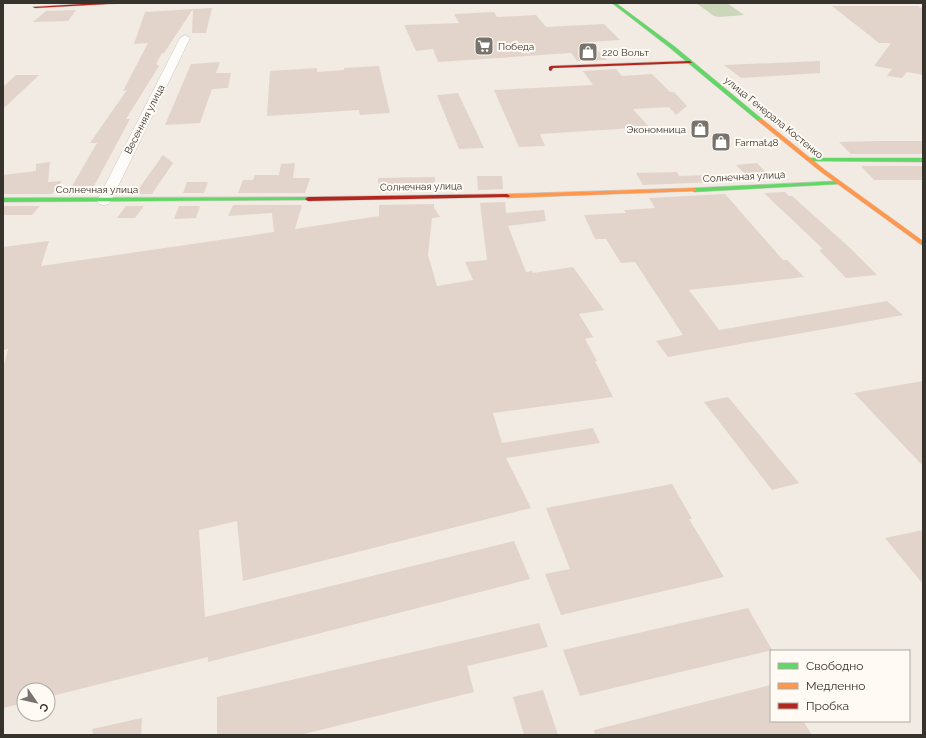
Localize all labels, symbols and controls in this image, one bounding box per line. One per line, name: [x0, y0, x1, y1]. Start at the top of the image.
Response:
supermarket icon: Победа: [473, 35, 495, 57]
place label: Победа: [498, 41, 534, 52]
shop icon: 220 Вольт: [577, 41, 599, 63]
place label: 220 Вольт: [602, 47, 649, 58]
street label: улица Генерала Костенко: [722, 74, 825, 161]
street label: Весенняя улица: [122, 83, 167, 156]
shop icon: Экономница: [689, 118, 711, 140]
place label: Экономница: [626, 124, 686, 135]
shop icon: Farmat48: [710, 131, 732, 153]
place label: Farmat48: [735, 137, 779, 148]
street label: Солнечная улица: [703, 169, 785, 184]
street label: Солнечная улица: [380, 180, 462, 193]
street label: Солнечная улица: [56, 184, 138, 195]
legend: [770, 650, 910, 722]
text: Свободно: [806, 659, 863, 673]
text: Медленно: [806, 679, 865, 693]
north arrow: [16, 682, 56, 722]
text: Пробка: [806, 699, 849, 713]
text: С: [36, 701, 51, 714]

